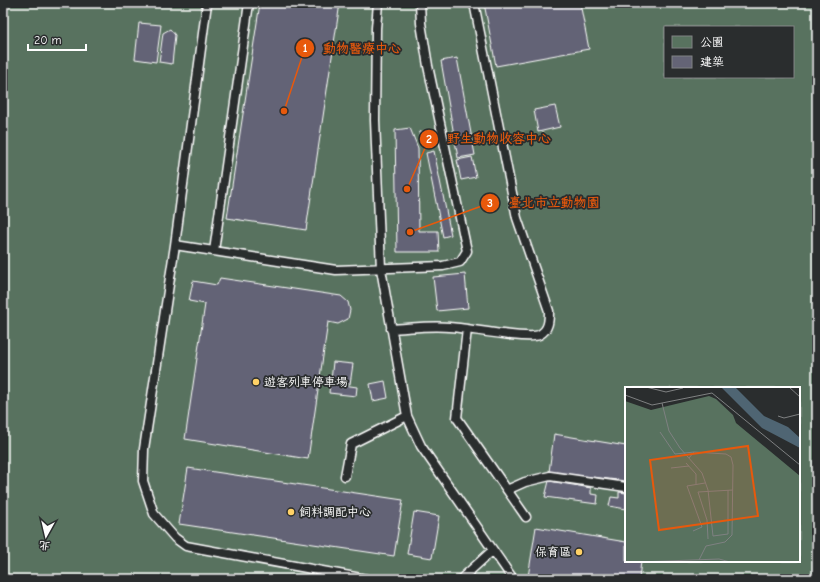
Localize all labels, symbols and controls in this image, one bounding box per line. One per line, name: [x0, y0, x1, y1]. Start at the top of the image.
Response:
scale bar: [28, 26, 86, 52]
legend: [664, 26, 794, 78]
text: 20 m: [34, 33, 62, 47]
text: 公園: [700, 35, 724, 49]
callout: 動物醫療中心: [295, 36, 409, 61]
text: 1: [303, 41, 308, 55]
text: 動物醫療中心: [323, 41, 401, 56]
text: 建築: [700, 55, 724, 69]
callout: 野生動物收容中心: [419, 126, 559, 151]
text: 野生動物收容中心: [447, 131, 551, 146]
text: 2: [426, 132, 432, 146]
callout: 臺北市立動物園: [480, 190, 607, 215]
text: 臺北市立動物園: [508, 195, 600, 210]
text: 3: [487, 196, 493, 210]
place label: 遊客列車停車場: [264, 375, 348, 389]
marker: 遊客列車停車場: [251, 377, 261, 387]
inset map: [625, 387, 800, 562]
place label: 飼料調配中心: [299, 505, 371, 519]
marker: 飼料調配中心: [286, 507, 296, 517]
north arrow: [26, 516, 66, 556]
text: 北: [38, 538, 51, 553]
place label: 保育區: [535, 545, 571, 559]
marker: 保育區: [574, 547, 584, 557]

